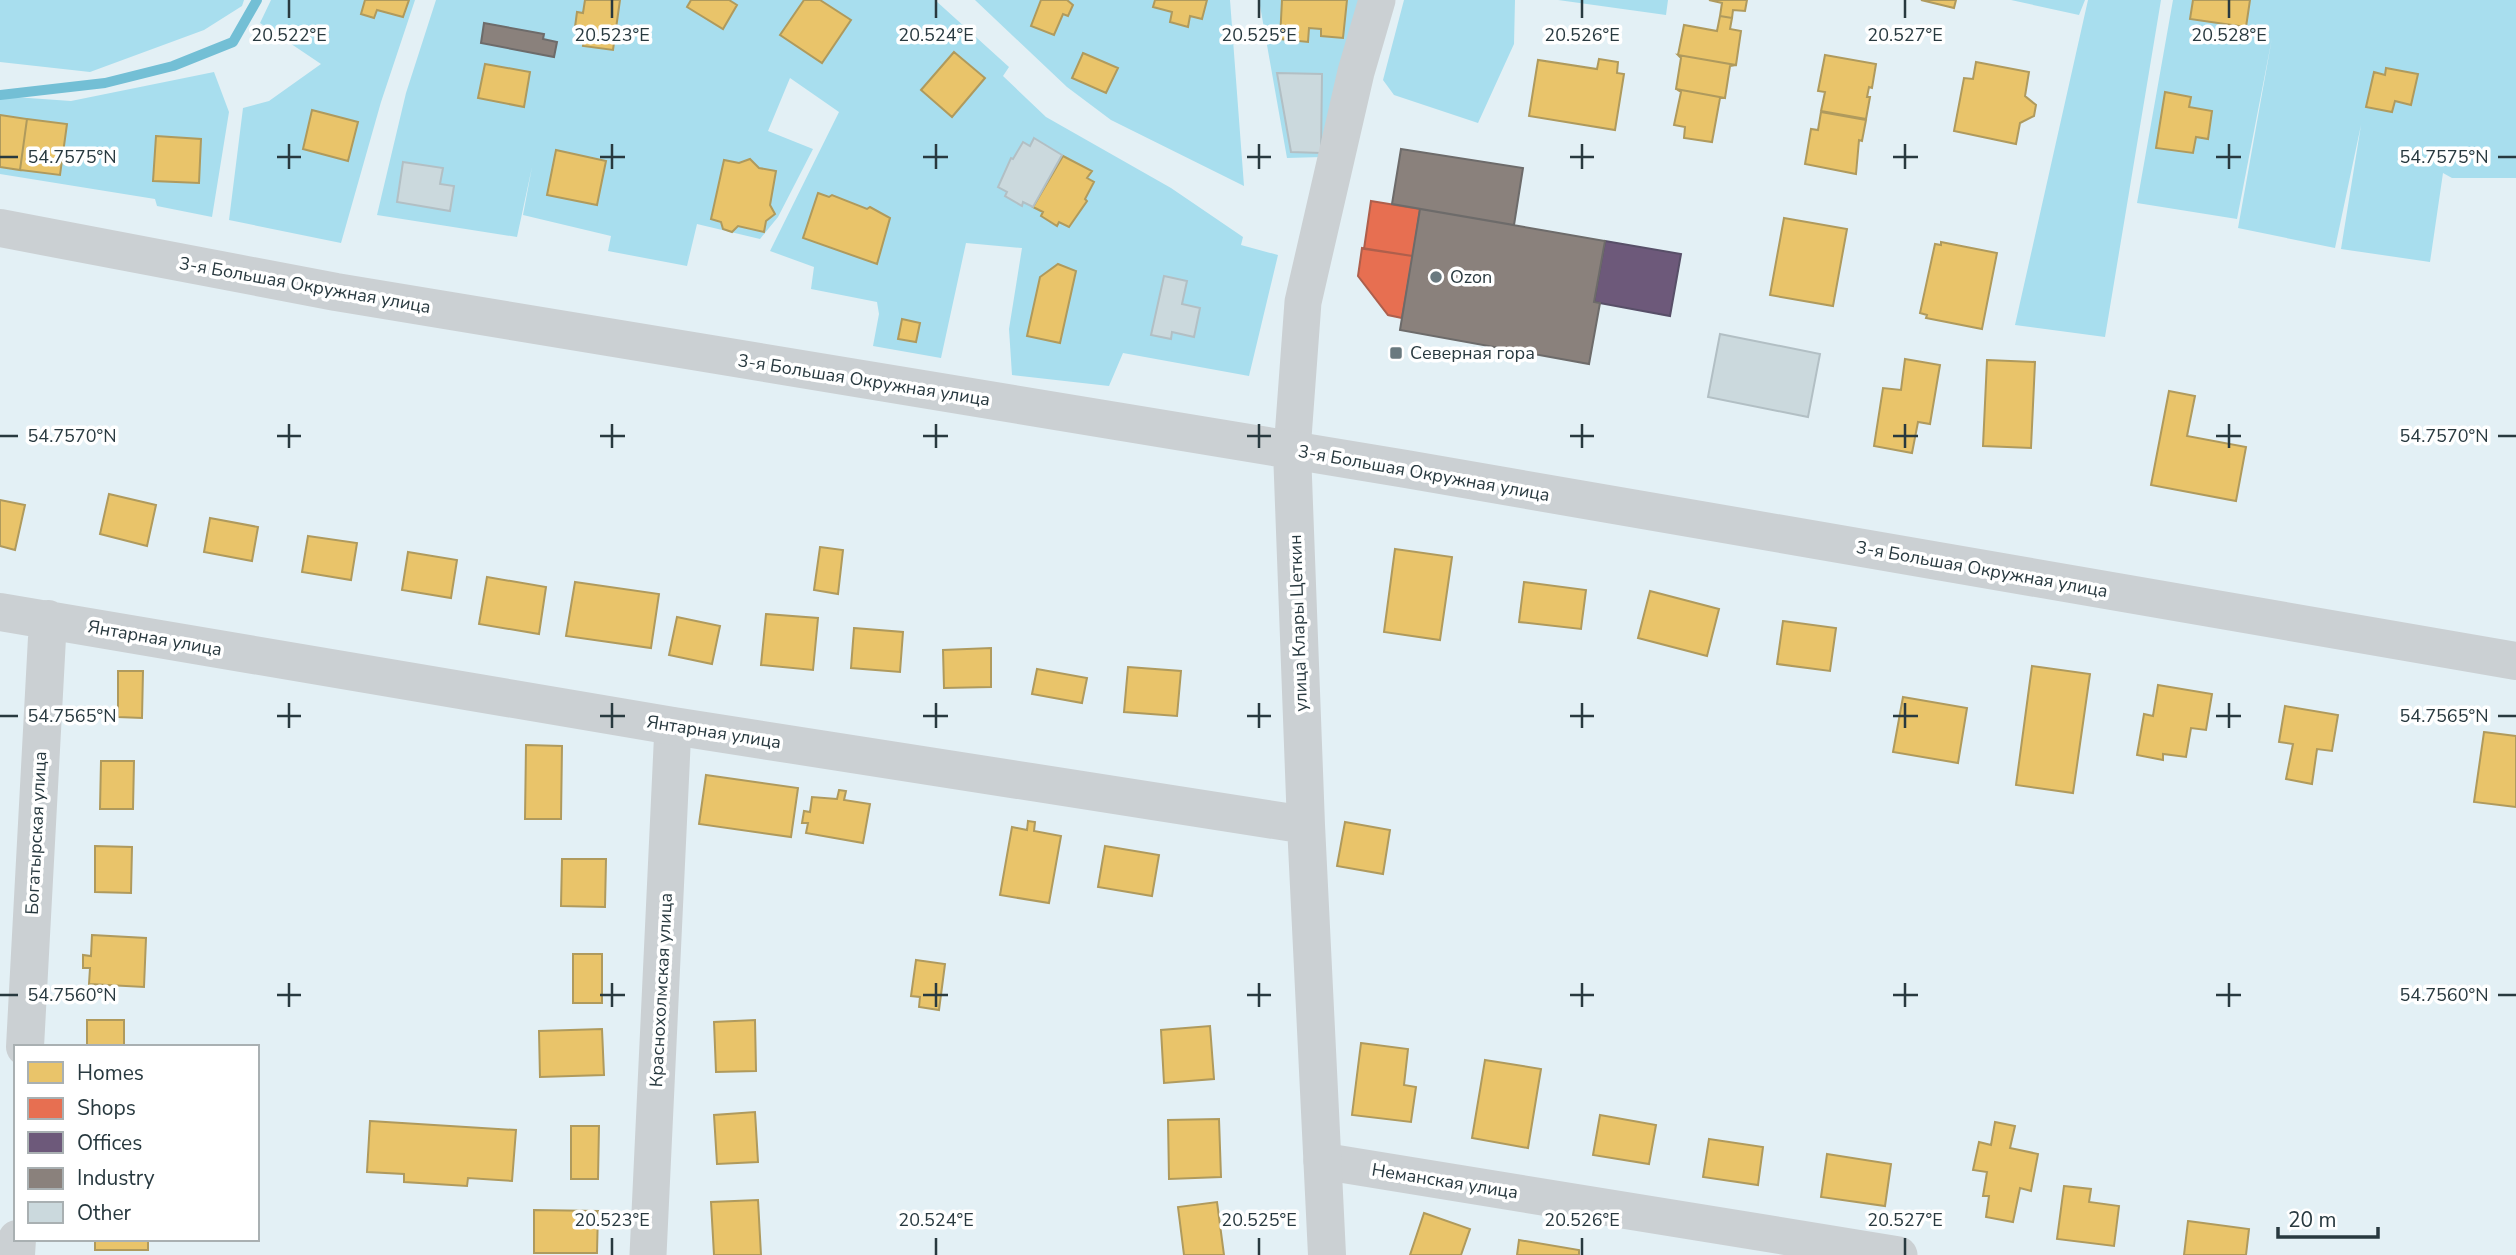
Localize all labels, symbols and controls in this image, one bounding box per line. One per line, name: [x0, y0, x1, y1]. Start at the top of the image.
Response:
text: 20.522°E: [251, 23, 327, 47]
text: 20.523°E: [574, 23, 650, 47]
text: 20.524°E: [898, 23, 974, 47]
text: 20.525°E: [1221, 23, 1297, 47]
text: 20.526°E: [1544, 23, 1620, 47]
text: 20.527°E: [1867, 23, 1943, 47]
text: 20.528°E: [2191, 23, 2267, 47]
text: 54.7575°N: [28, 145, 116, 169]
text: 54.7575°N: [2400, 145, 2488, 169]
street label: 3-я Большая Окружная улица: [177, 251, 433, 319]
place label: Ozon: [1450, 265, 1492, 289]
marker: Ozon: [1428, 269, 1444, 285]
place label: Северная гора: [1410, 341, 1535, 365]
marker: Северная гора: [1388, 345, 1404, 361]
street label: 3-я Большая Окружная улица: [736, 348, 992, 412]
text: 54.7570°N: [28, 424, 116, 448]
text: 54.7570°N: [2400, 424, 2488, 448]
street label: 3-я Большая Окружная улица: [1296, 439, 1552, 507]
street label: улица Клары Цеткин: [1283, 534, 1313, 712]
street label: 3-я Большая Окружная улица: [1854, 535, 2110, 603]
street label: Янтарная улица: [86, 614, 224, 662]
text: 54.7565°N: [28, 704, 116, 728]
text: 54.7565°N: [2400, 704, 2488, 728]
street label: Янтарная улица: [645, 710, 783, 754]
street label: Богатырская улица: [20, 751, 52, 915]
street label: Краснохолмская улица: [644, 892, 678, 1088]
text: 54.7560°N: [28, 983, 116, 1007]
text: 54.7560°N: [2400, 983, 2488, 1007]
legend: [14, 1045, 259, 1241]
text: Homes: [77, 1059, 144, 1087]
text: Shops: [77, 1094, 136, 1122]
text: Offices: [77, 1129, 142, 1157]
street label: Неманская улица: [1370, 1158, 1520, 1204]
text: Industry: [77, 1164, 155, 1192]
scale bar: [2278, 1196, 2378, 1240]
text: Other: [77, 1199, 132, 1227]
text: 20 m: [2288, 1206, 2337, 1234]
text: 20.523°E: [574, 1208, 650, 1232]
text: 20.524°E: [898, 1208, 974, 1232]
text: 20.525°E: [1221, 1208, 1297, 1232]
text: 20.526°E: [1544, 1208, 1620, 1232]
text: 20.527°E: [1867, 1208, 1943, 1232]

